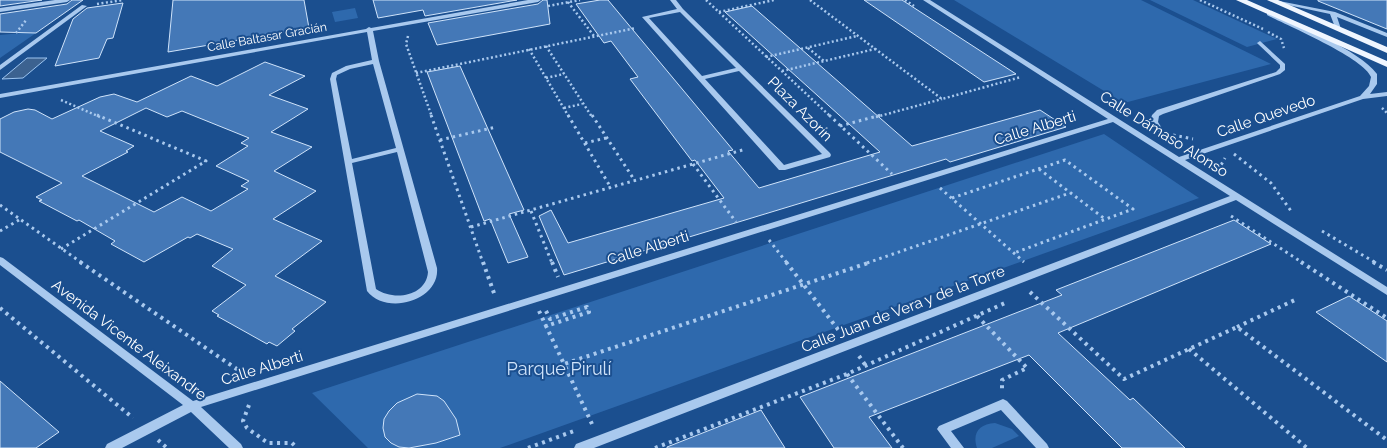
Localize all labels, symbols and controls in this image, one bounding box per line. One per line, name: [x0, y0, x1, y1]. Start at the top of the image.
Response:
street label: Calle Baltasar Gracián: [206, 20, 328, 54]
street label: Plaza Azorín: [764, 73, 836, 145]
street label: Calle Dámaso Alonso: [1097, 87, 1231, 181]
street label: Calle Quevedo: [1214, 91, 1318, 141]
street label: Calle Alberti: [992, 107, 1078, 149]
street label: Calle Alberti: [605, 227, 691, 269]
street label: Calle Juan de Vera y de la Torre: [799, 262, 1007, 356]
street label: Avenida Vicente Aleixandre: [48, 276, 210, 404]
street label: Calle Alberti: [219, 347, 305, 389]
park label: Parque Pirulí: [507, 358, 612, 379]

